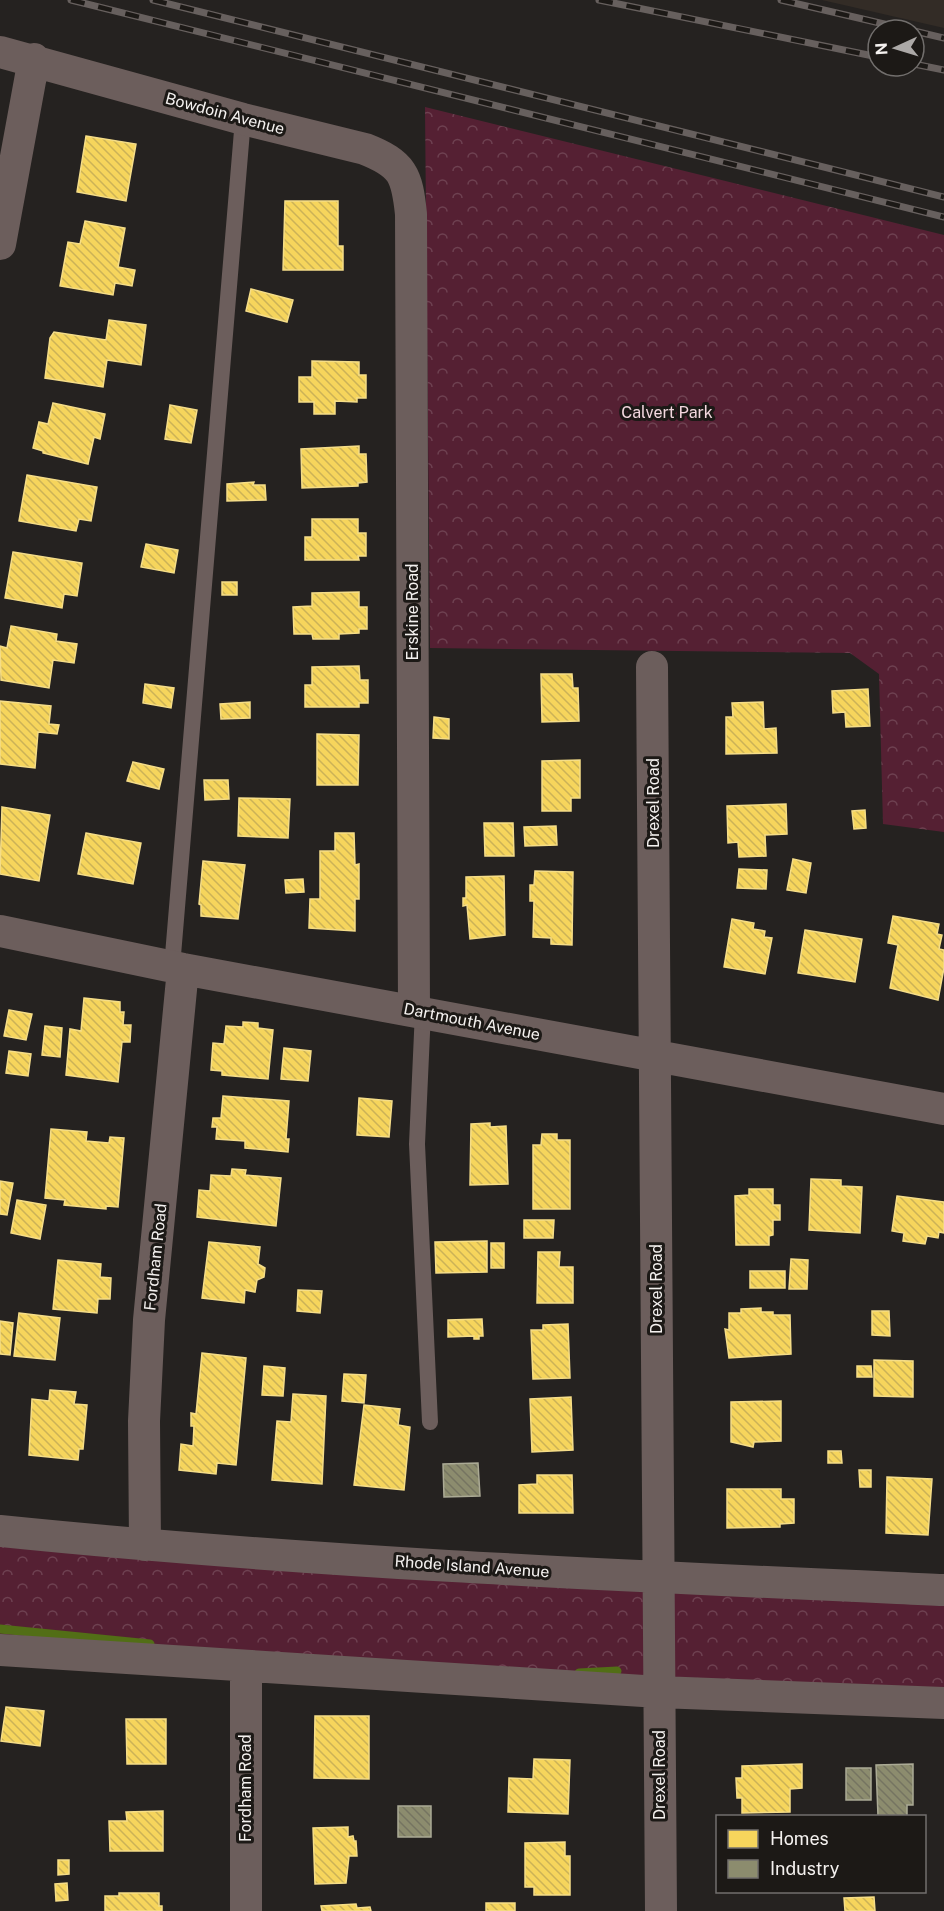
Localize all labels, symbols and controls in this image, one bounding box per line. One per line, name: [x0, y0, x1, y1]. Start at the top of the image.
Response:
north arrow: [866, 18, 926, 78]
text: N: [872, 42, 891, 56]
street label: Bowdoin Avenue: [163, 88, 287, 139]
park label: Calvert Park: [621, 403, 713, 422]
street label: Erskine Road: [403, 563, 422, 661]
street label: Drexel Road: [644, 758, 663, 848]
street label: Dartmouth Avenue: [402, 999, 542, 1044]
street label: Fordham Road: [140, 1202, 171, 1312]
street label: Drexel Road: [647, 1244, 666, 1334]
street label: Rhode Island Avenue: [394, 1552, 550, 1581]
street label: Drexel Road: [650, 1730, 669, 1820]
street label: Fordham Road: [236, 1734, 255, 1842]
legend: [716, 1815, 926, 1893]
text: Homes: [770, 1828, 829, 1849]
text: Industry: [770, 1858, 840, 1879]

